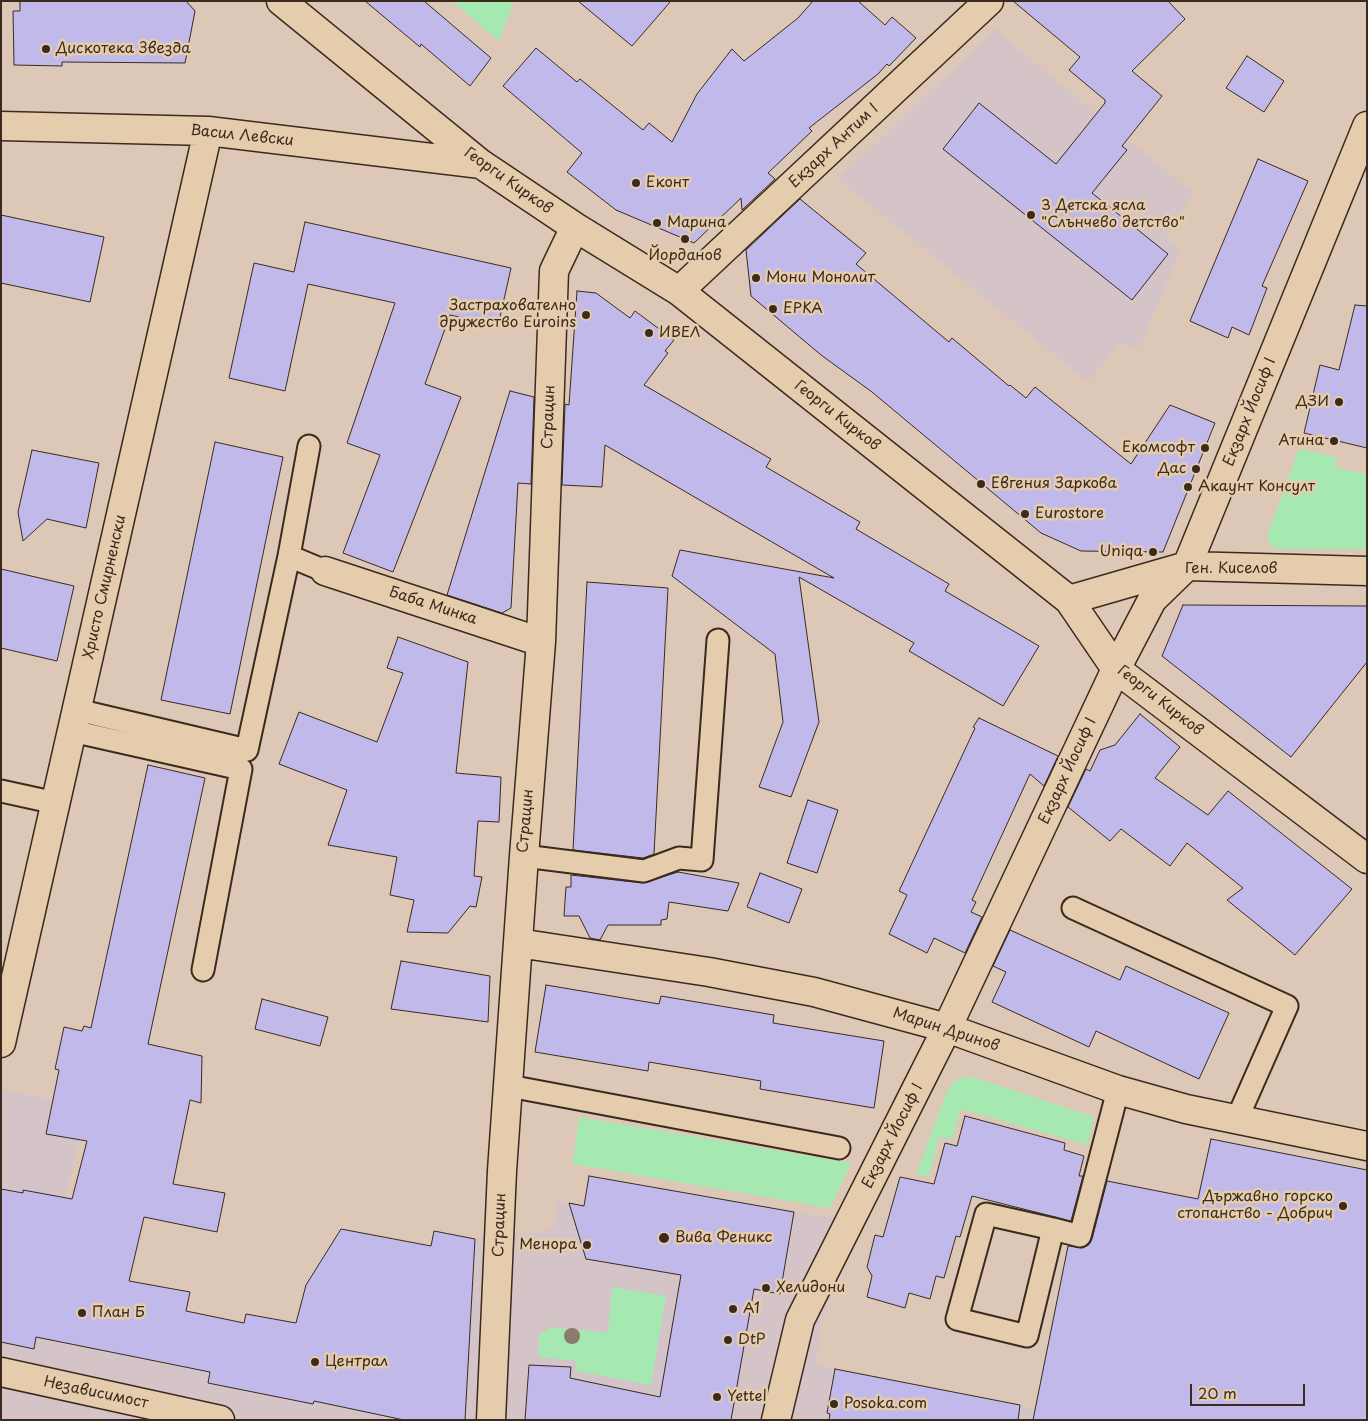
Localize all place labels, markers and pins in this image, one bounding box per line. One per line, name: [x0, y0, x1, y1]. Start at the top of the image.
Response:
place label: Дискотека Звезда: [56, 40, 191, 58]
marker: Дискотека Звезда: [40, 43, 52, 55]
place label: Еконт: [646, 174, 689, 192]
marker: Еконт: [630, 177, 642, 189]
place label: 3 Детска ясла "Слънчево детство": [1041, 197, 1185, 232]
marker: 3 Детска ясла "Слънчево детство": [1025, 209, 1037, 221]
place label: Марина: [667, 214, 726, 232]
marker: Марина: [651, 217, 663, 229]
marker: Йорданов: [679, 233, 691, 245]
place label: Йорданов: [648, 247, 722, 265]
place label: Мони Монолит: [766, 269, 875, 287]
marker: Мони Монолит: [750, 272, 762, 284]
place label: Застрахователно дружество Euroins: [440, 297, 576, 332]
place label: ЕРКА: [783, 300, 823, 318]
marker: ЕРКА: [767, 303, 779, 315]
marker: Застрахователно дружество Euroins: [580, 309, 592, 321]
place label: ИВЕЛ: [659, 324, 701, 342]
marker: ИВЕЛ: [643, 327, 655, 339]
place label: ДЗИ: [1296, 393, 1329, 411]
marker: ДЗИ: [1333, 396, 1345, 408]
place label: Атина: [1278, 432, 1324, 450]
marker: Атина: [1328, 435, 1340, 447]
place label: Екомсофт: [1122, 439, 1195, 457]
marker: Екомсофт: [1199, 442, 1211, 454]
place label: Дас: [1158, 460, 1186, 478]
marker: Дас: [1190, 463, 1202, 475]
place label: Евгения Заркова: [991, 475, 1117, 493]
marker: Евгения Заркова: [975, 478, 987, 490]
place label: Акаунт Консулт: [1198, 478, 1315, 496]
marker: Акаунт Консулт: [1182, 481, 1194, 493]
place label: Eurostore: [1035, 505, 1104, 523]
marker: Eurostore: [1019, 508, 1031, 520]
place label: Uniqa: [1099, 543, 1143, 561]
marker: Uniqa: [1147, 546, 1159, 558]
place label: Държавно горско стопанство - Добрич: [1177, 1188, 1333, 1223]
marker: Държавно горско стопанство - Добрич: [1337, 1200, 1349, 1212]
place label: Вива Феникс: [675, 1229, 772, 1247]
marker: Вива Феникс: [657, 1231, 671, 1245]
place label: Менора: [519, 1236, 577, 1254]
marker: Менора: [581, 1239, 593, 1251]
place label: Хелидони: [776, 1279, 845, 1297]
marker: Хелидони: [760, 1282, 772, 1294]
place label: A1: [743, 1300, 760, 1318]
marker: A1: [727, 1303, 739, 1315]
place label: План Б: [92, 1304, 145, 1322]
marker: План Б: [76, 1307, 88, 1319]
place label: DtP: [738, 1331, 766, 1349]
marker: DtP: [722, 1334, 734, 1346]
place label: Централ: [325, 1353, 388, 1371]
marker: Централ: [309, 1356, 321, 1368]
place label: Yettel: [727, 1388, 767, 1406]
marker: Yettel: [711, 1391, 723, 1403]
place label: Posoka.com: [844, 1395, 927, 1413]
marker: Posoka.com: [828, 1398, 840, 1410]

